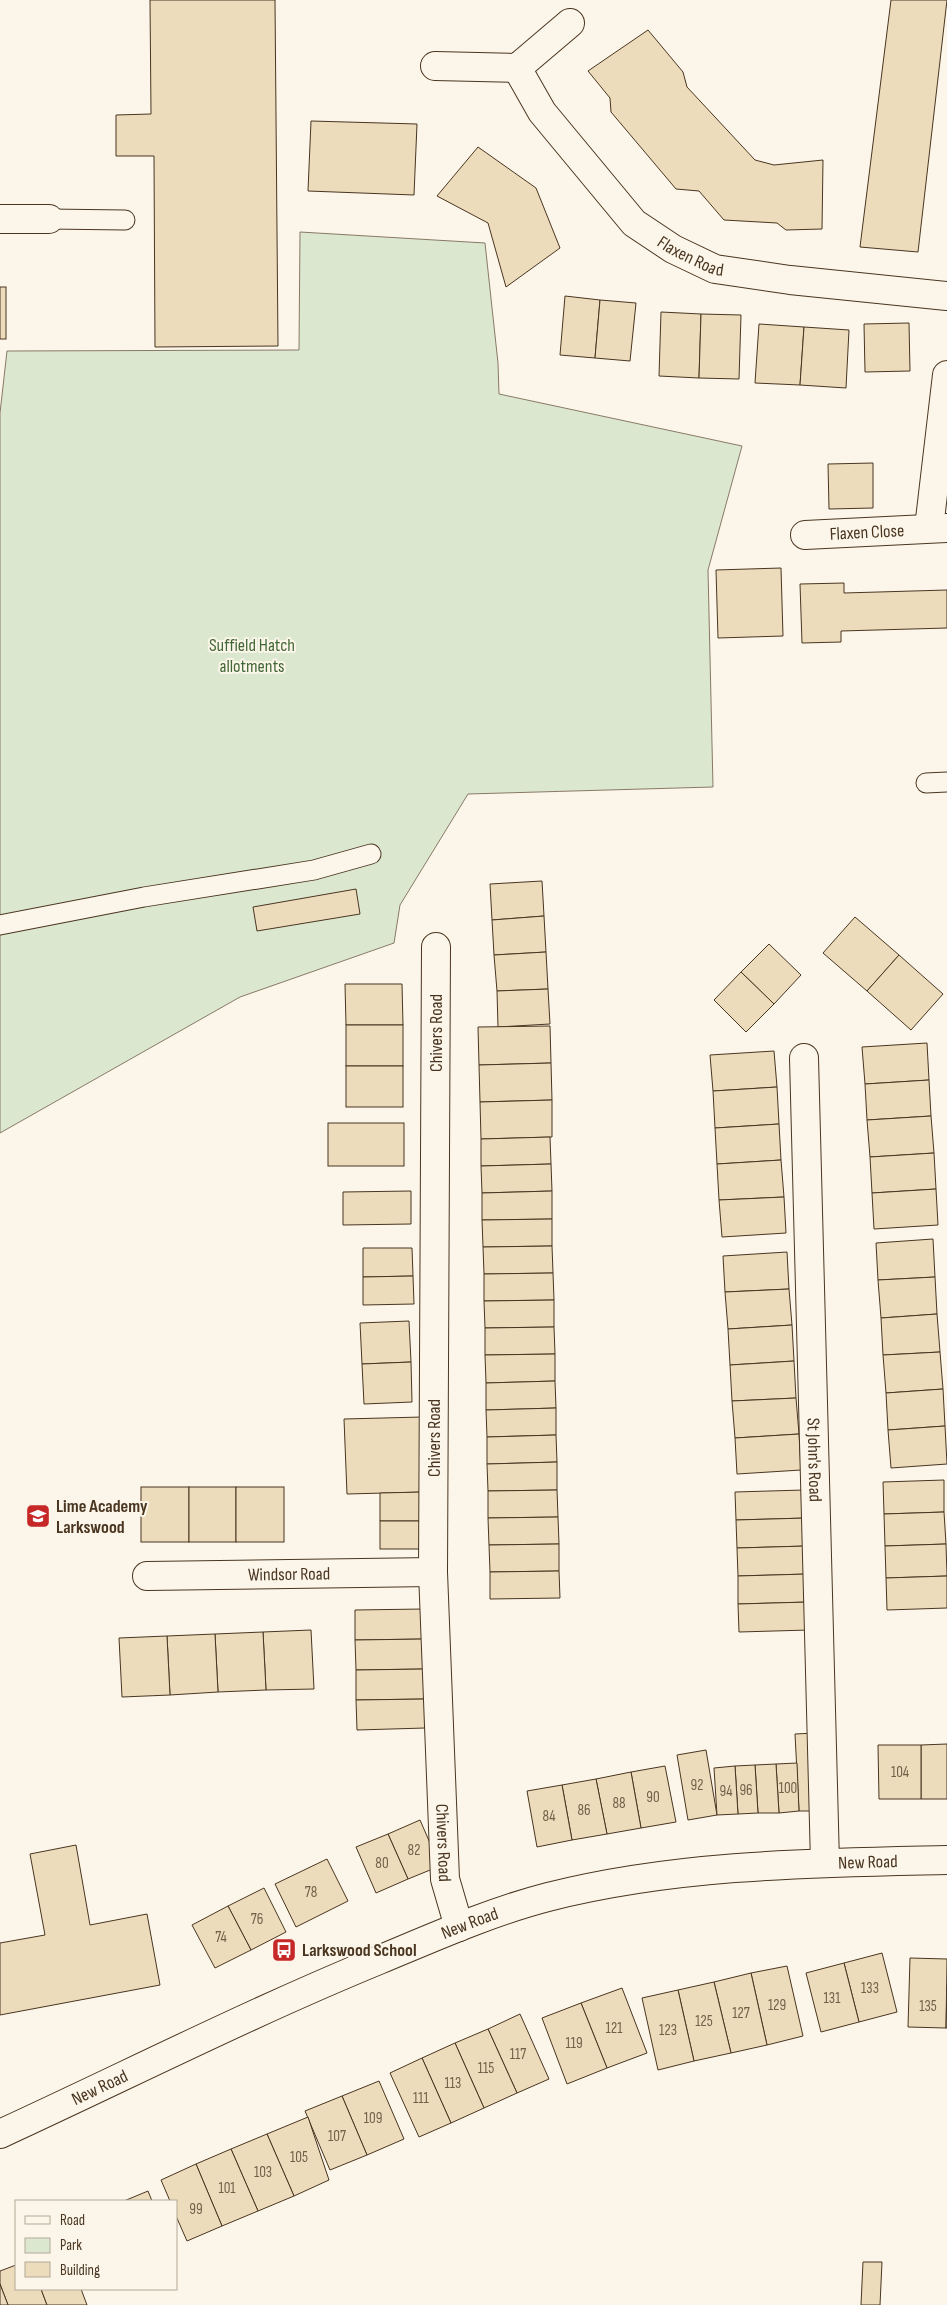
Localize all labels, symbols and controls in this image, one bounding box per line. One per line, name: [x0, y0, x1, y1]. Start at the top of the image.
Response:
street label: Flaxen Road: [653, 232, 725, 281]
street label: Flaxen Close: [829, 520, 905, 545]
park label: Suffield Hatch allotments: [209, 635, 295, 677]
street label: Chivers Road: [426, 994, 447, 1072]
street label: Chivers Road: [424, 1399, 445, 1477]
street label: St John's Road: [802, 1417, 826, 1502]
place label: Lime Academy Larkswood: [56, 1496, 148, 1538]
school or university icon: Lime Academy Larkswood: [25, 1503, 51, 1529]
street label: Windsor Road: [248, 1563, 330, 1586]
house number: 104: [891, 1763, 909, 1782]
house number: 92: [691, 1776, 703, 1795]
house number: 100: [779, 1779, 797, 1798]
house number: 96: [739, 1781, 753, 1800]
house number: 94: [720, 1782, 732, 1801]
house number: 90: [646, 1788, 660, 1807]
house number: 88: [612, 1794, 626, 1813]
house number: 86: [577, 1801, 591, 1820]
street label: Chivers Road: [431, 1803, 455, 1882]
house number: 84: [542, 1807, 556, 1826]
house number: 82: [408, 1841, 420, 1860]
street label: New Road: [838, 1851, 898, 1874]
house number: 80: [375, 1854, 389, 1873]
house number: 78: [305, 1883, 317, 1902]
street label: New Road: [438, 1903, 501, 1944]
house number: 76: [251, 1910, 263, 1929]
house number: 74: [215, 1928, 227, 1947]
bus stop icon: Larkswood School: [271, 1937, 297, 1963]
place label: Larkswood School: [302, 1940, 417, 1961]
house number: 133: [861, 1979, 879, 1998]
house number: 131: [824, 1989, 841, 2008]
house number: 129: [768, 1996, 786, 2015]
house number: 135: [919, 1997, 937, 2016]
house number: 127: [732, 2004, 750, 2023]
house number: 125: [695, 2012, 713, 2031]
house number: 121: [606, 2019, 623, 2038]
house number: 123: [659, 2021, 677, 2040]
house number: 119: [565, 2034, 583, 2053]
house number: 117: [510, 2045, 526, 2064]
house number: 115: [478, 2059, 494, 2078]
street label: New Road: [68, 2065, 131, 2110]
house number: 113: [445, 2074, 461, 2093]
house number: 111: [413, 2089, 430, 2108]
house number: 109: [364, 2109, 382, 2128]
house number: 107: [328, 2127, 346, 2146]
house number: 105: [290, 2148, 308, 2167]
house number: 103: [254, 2163, 272, 2182]
house number: 101: [218, 2179, 236, 2198]
legend: [15, 2200, 178, 2290]
house number: 99: [189, 2200, 203, 2219]
text: Road: [60, 2211, 85, 2230]
text: Park: [60, 2236, 82, 2255]
text: Building: [60, 2261, 100, 2280]

